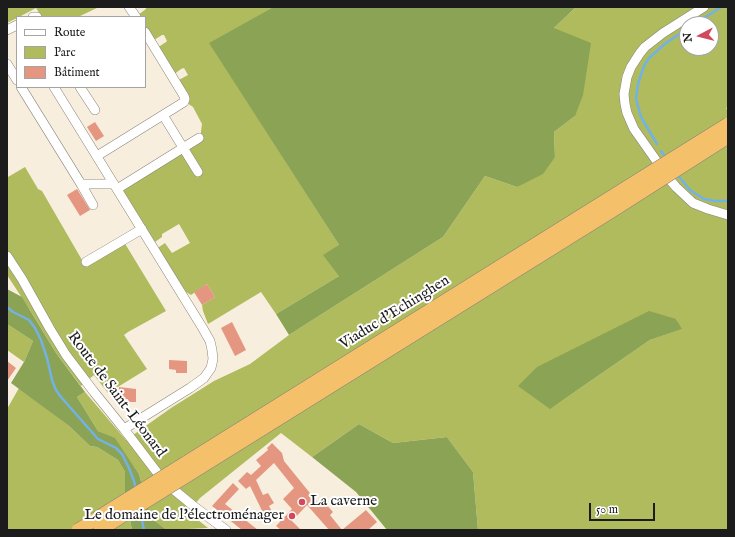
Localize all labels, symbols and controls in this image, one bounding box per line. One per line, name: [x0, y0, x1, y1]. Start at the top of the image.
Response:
legend: [16, 16, 146, 88]
north arrow: [679, 16, 719, 56]
text: Route: [54, 25, 85, 40]
text: N: [681, 32, 696, 43]
text: Parc: [54, 45, 76, 60]
text: Bâtiment: [54, 65, 100, 80]
street label: Viaduc d'Echinghen: [337, 272, 453, 354]
street label: Route de Saint-Léonard: [63, 329, 169, 461]
place label: La caverne: [310, 493, 377, 511]
scale bar: [591, 495, 657, 521]
marker: La caverne: [297, 497, 307, 507]
text: 50 m: [596, 502, 618, 517]
place label: Le domaine de l'électroménager: [84, 507, 284, 525]
marker: Le domaine de l'électroménager: [287, 511, 297, 521]

